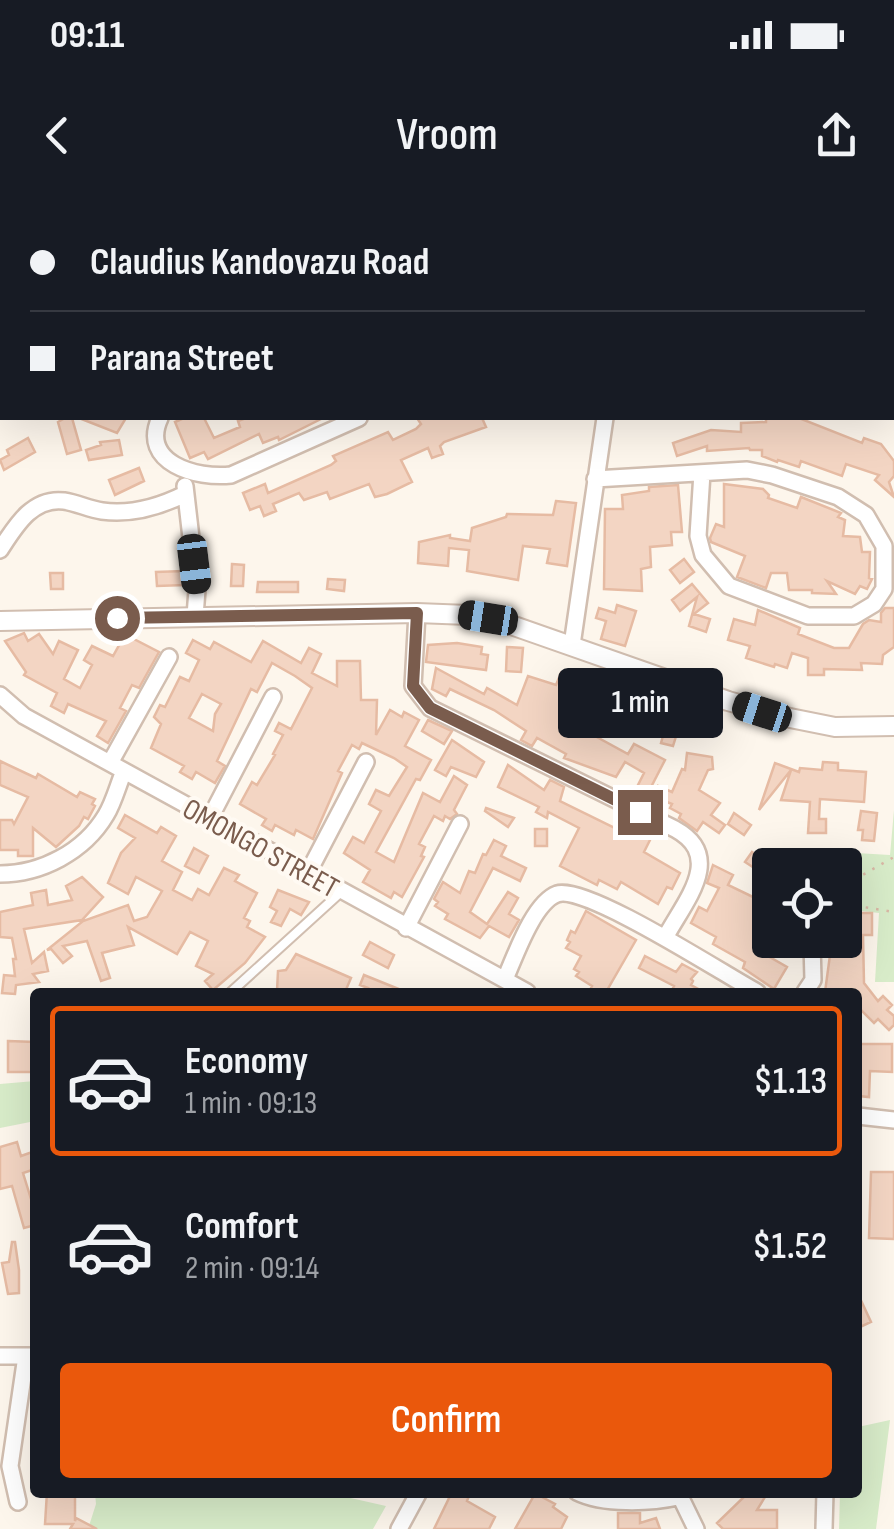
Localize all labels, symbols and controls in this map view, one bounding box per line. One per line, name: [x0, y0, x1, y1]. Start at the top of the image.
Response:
text: 09:11: [50, 13, 124, 58]
icon: back: [30, 108, 85, 163]
text: Vroom: [396, 108, 498, 163]
icon: share: [809, 108, 864, 163]
text: Claudius Kandovazu Road: [90, 240, 429, 285]
text: Parana Street: [90, 336, 273, 381]
car: [175, 532, 213, 596]
route start: [95, 596, 140, 641]
car: [456, 598, 520, 638]
callout: 1 min: [558, 667, 722, 737]
text: 1 min: [611, 683, 670, 722]
car: [729, 688, 795, 736]
route end: [618, 790, 663, 835]
street label: OMONGO STREET: [176, 791, 345, 907]
map controls: [752, 848, 862, 958]
button: locate: [752, 848, 862, 958]
icon: car: [65, 1036, 155, 1126]
text: Economy: [185, 1039, 308, 1084]
text: $1.13: [753, 1059, 827, 1104]
text: 1 min · 09:13: [185, 1084, 317, 1123]
icon: car: [65, 1201, 155, 1291]
text: Comfort: [185, 1204, 299, 1249]
text: $1.52: [752, 1224, 827, 1269]
text: 2 min · 09:14: [185, 1249, 319, 1288]
button: Confirm: [60, 1363, 832, 1478]

